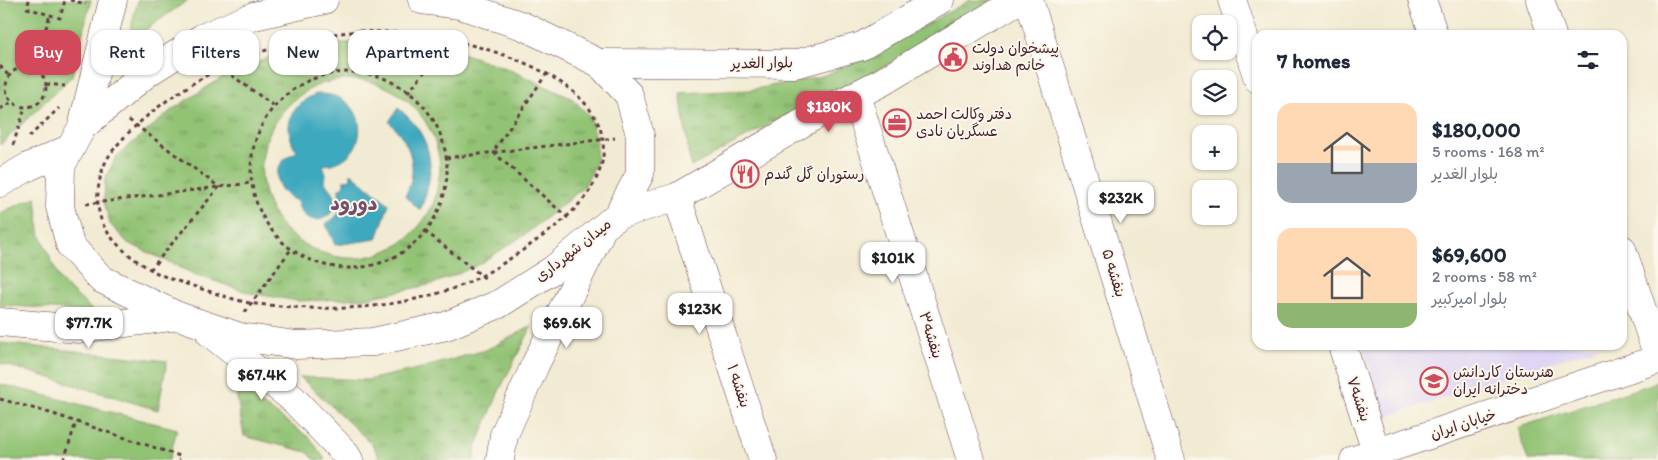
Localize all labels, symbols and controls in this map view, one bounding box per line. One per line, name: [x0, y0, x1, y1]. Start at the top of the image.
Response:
map controls: [1192, 15, 1237, 225]
button: locate: [1192, 15, 1237, 60]
chip: Buy: [15, 30, 81, 75]
chip: Rent: [91, 30, 163, 75]
chip: Filters: [173, 30, 259, 75]
chip: New: [269, 30, 338, 75]
chip: Apartment: [348, 30, 468, 75]
place label: پیشخوان دولت خانم هداوند: [972, 39, 1059, 77]
public building icon: پیشخوان دولت خانم هداوند: [938, 42, 968, 72]
icon: filters: [1574, 46, 1602, 74]
text: 7 homes: [1277, 48, 1351, 73]
street label: بلوار الغدیر: [729, 53, 793, 73]
button: layers: [1192, 70, 1237, 115]
pin: $180K: [794, 90, 864, 133]
text: $180K: [807, 97, 851, 116]
place label: دفتر وکالت احمد عسگریان نادی: [916, 105, 1012, 140]
office icon: دفتر وکالت احمد عسگریان نادی: [882, 108, 912, 138]
text: $180,000: [1432, 117, 1521, 142]
icon: home: [1317, 123, 1377, 183]
button: +: [1192, 125, 1237, 170]
text: 5 rooms · 168 m²: [1432, 142, 1545, 161]
restaurant icon: رستوران گل گندم: [730, 159, 760, 189]
text: بلوار الغدیر: [1432, 164, 1498, 183]
place label: رستوران گل گندم: [764, 165, 864, 186]
button: −: [1192, 180, 1237, 225]
pin: $232K: [1086, 182, 1156, 224]
text: $232K: [1099, 188, 1143, 207]
district label: دورود: [331, 191, 377, 217]
street label: میدان شهرداری: [531, 215, 615, 285]
pin: $101K: [858, 242, 928, 284]
text: $69,600: [1432, 242, 1507, 267]
street label: بنفشه ۵: [1098, 247, 1130, 299]
text: $101K: [871, 248, 915, 267]
icon: home: [1317, 248, 1377, 308]
text: 2 rooms · 58 m²: [1432, 267, 1537, 286]
text: بلوار امیرکبیر: [1432, 289, 1508, 308]
pin: $123K: [665, 292, 735, 335]
text: $123K: [679, 299, 721, 318]
pin: $77.7K: [48, 306, 130, 349]
pin: $69.6K: [526, 306, 608, 349]
street label: بنفشه۳: [915, 309, 947, 361]
text: $77.7K: [66, 313, 112, 332]
text: $69.6K: [543, 313, 591, 332]
pin: $67.4K: [221, 358, 303, 401]
street label: بنفشه ۱: [724, 362, 754, 410]
place label: هنرستان کاردانش دخترانه ایران: [1453, 363, 1554, 398]
text: $67.4K: [238, 365, 286, 384]
school or university icon: هنرستان کاردانش دخترانه ایران: [1419, 366, 1449, 396]
street label: بنفشه۷: [1343, 374, 1375, 424]
street label: خیابان ایران: [1428, 405, 1498, 443]

